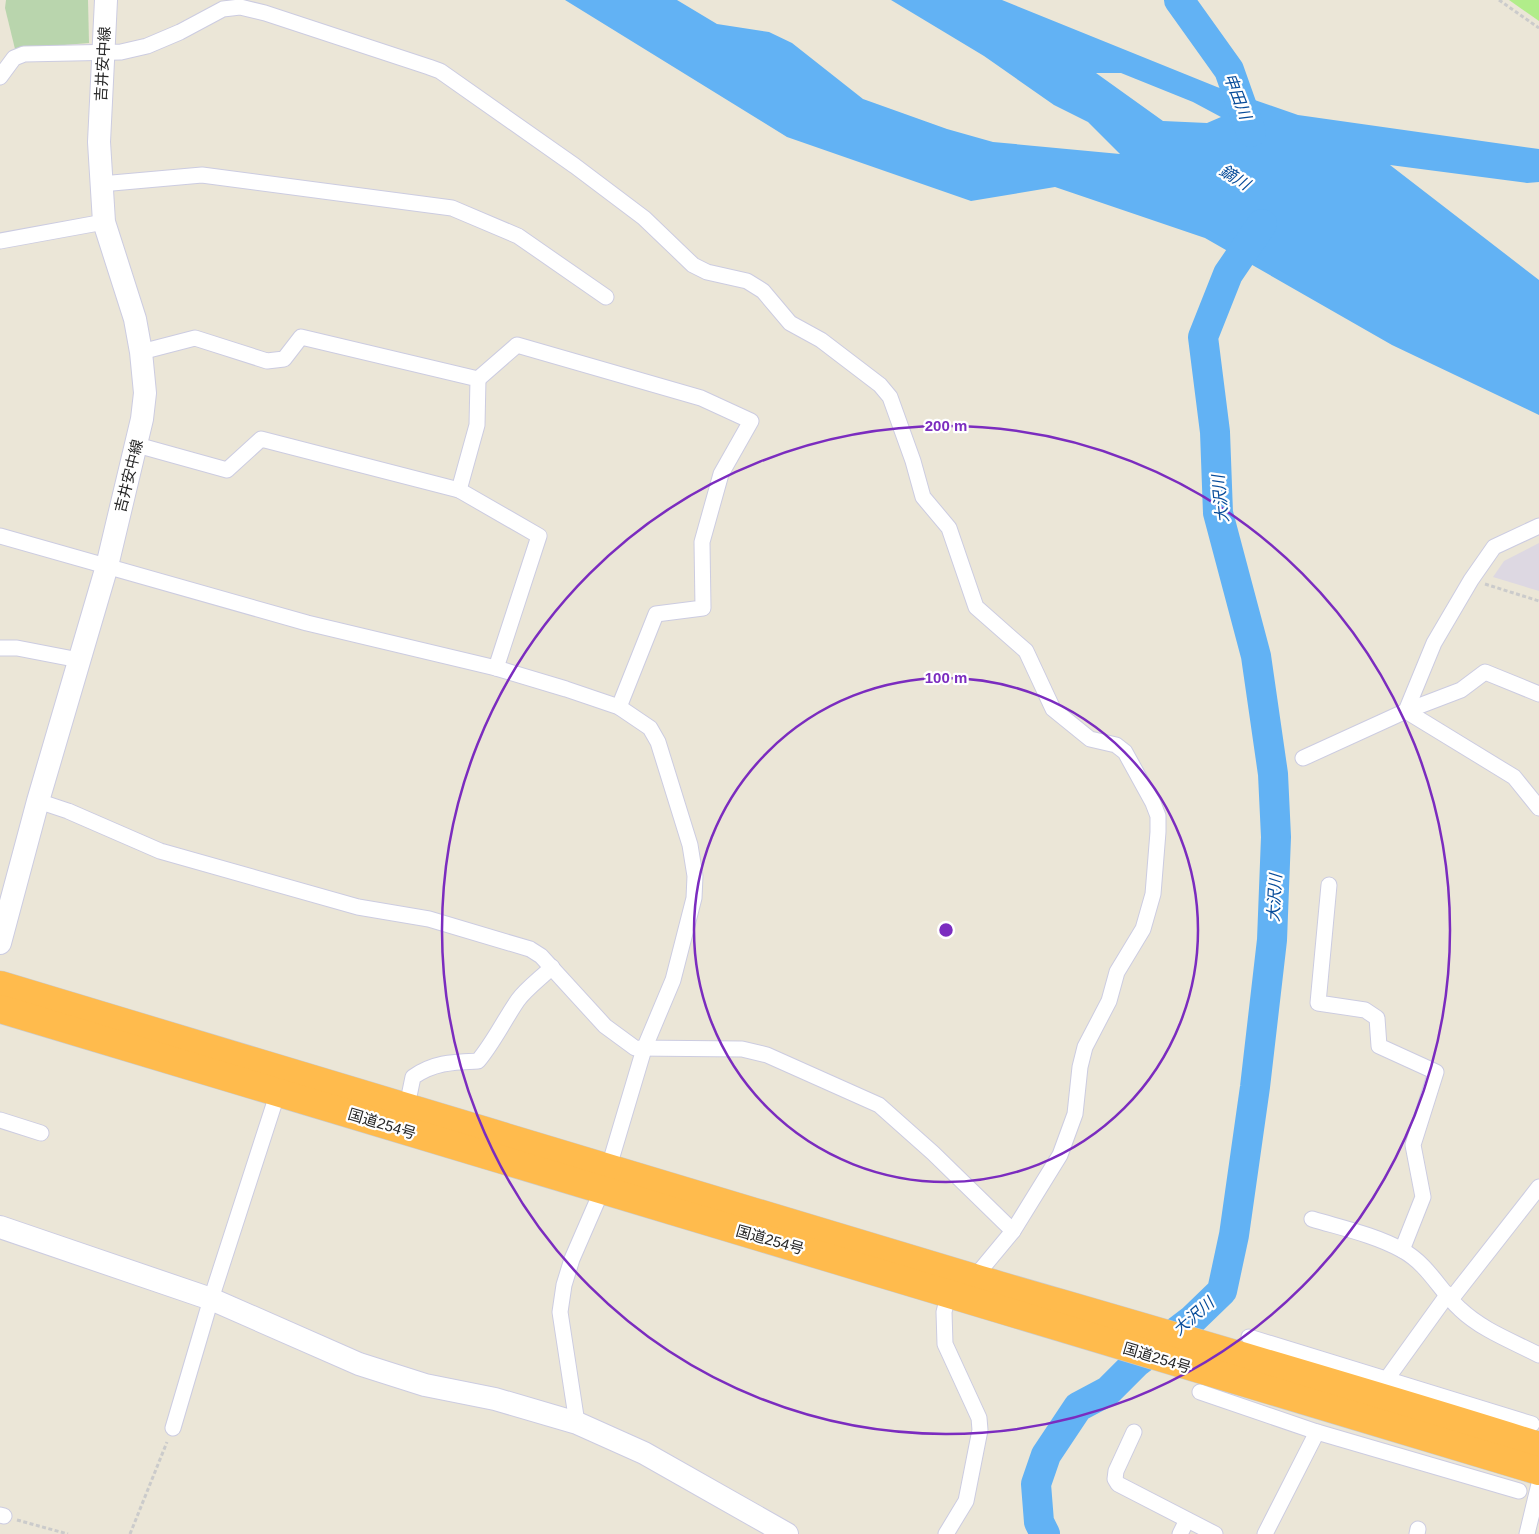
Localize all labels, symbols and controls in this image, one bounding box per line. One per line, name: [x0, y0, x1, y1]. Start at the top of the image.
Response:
street label: 吉井安中線: [92, 26, 113, 102]
water label: 申田川: [1221, 71, 1255, 123]
water label: 鏑川: [1217, 162, 1254, 194]
text: 200 m: [925, 417, 967, 434]
street label: 吉井安中線: [111, 437, 146, 514]
water label: 大沢川: [1209, 472, 1231, 524]
text: 100 m: [925, 669, 967, 686]
water label: 大沢川: [1265, 872, 1284, 922]
centre of rings: [937, 921, 955, 939]
street label: 国道254号: [346, 1105, 418, 1142]
street label: 国道254号: [734, 1222, 806, 1257]
water label: 大沢川: [1170, 1293, 1219, 1339]
street label: 国道254号: [1121, 1339, 1193, 1376]

